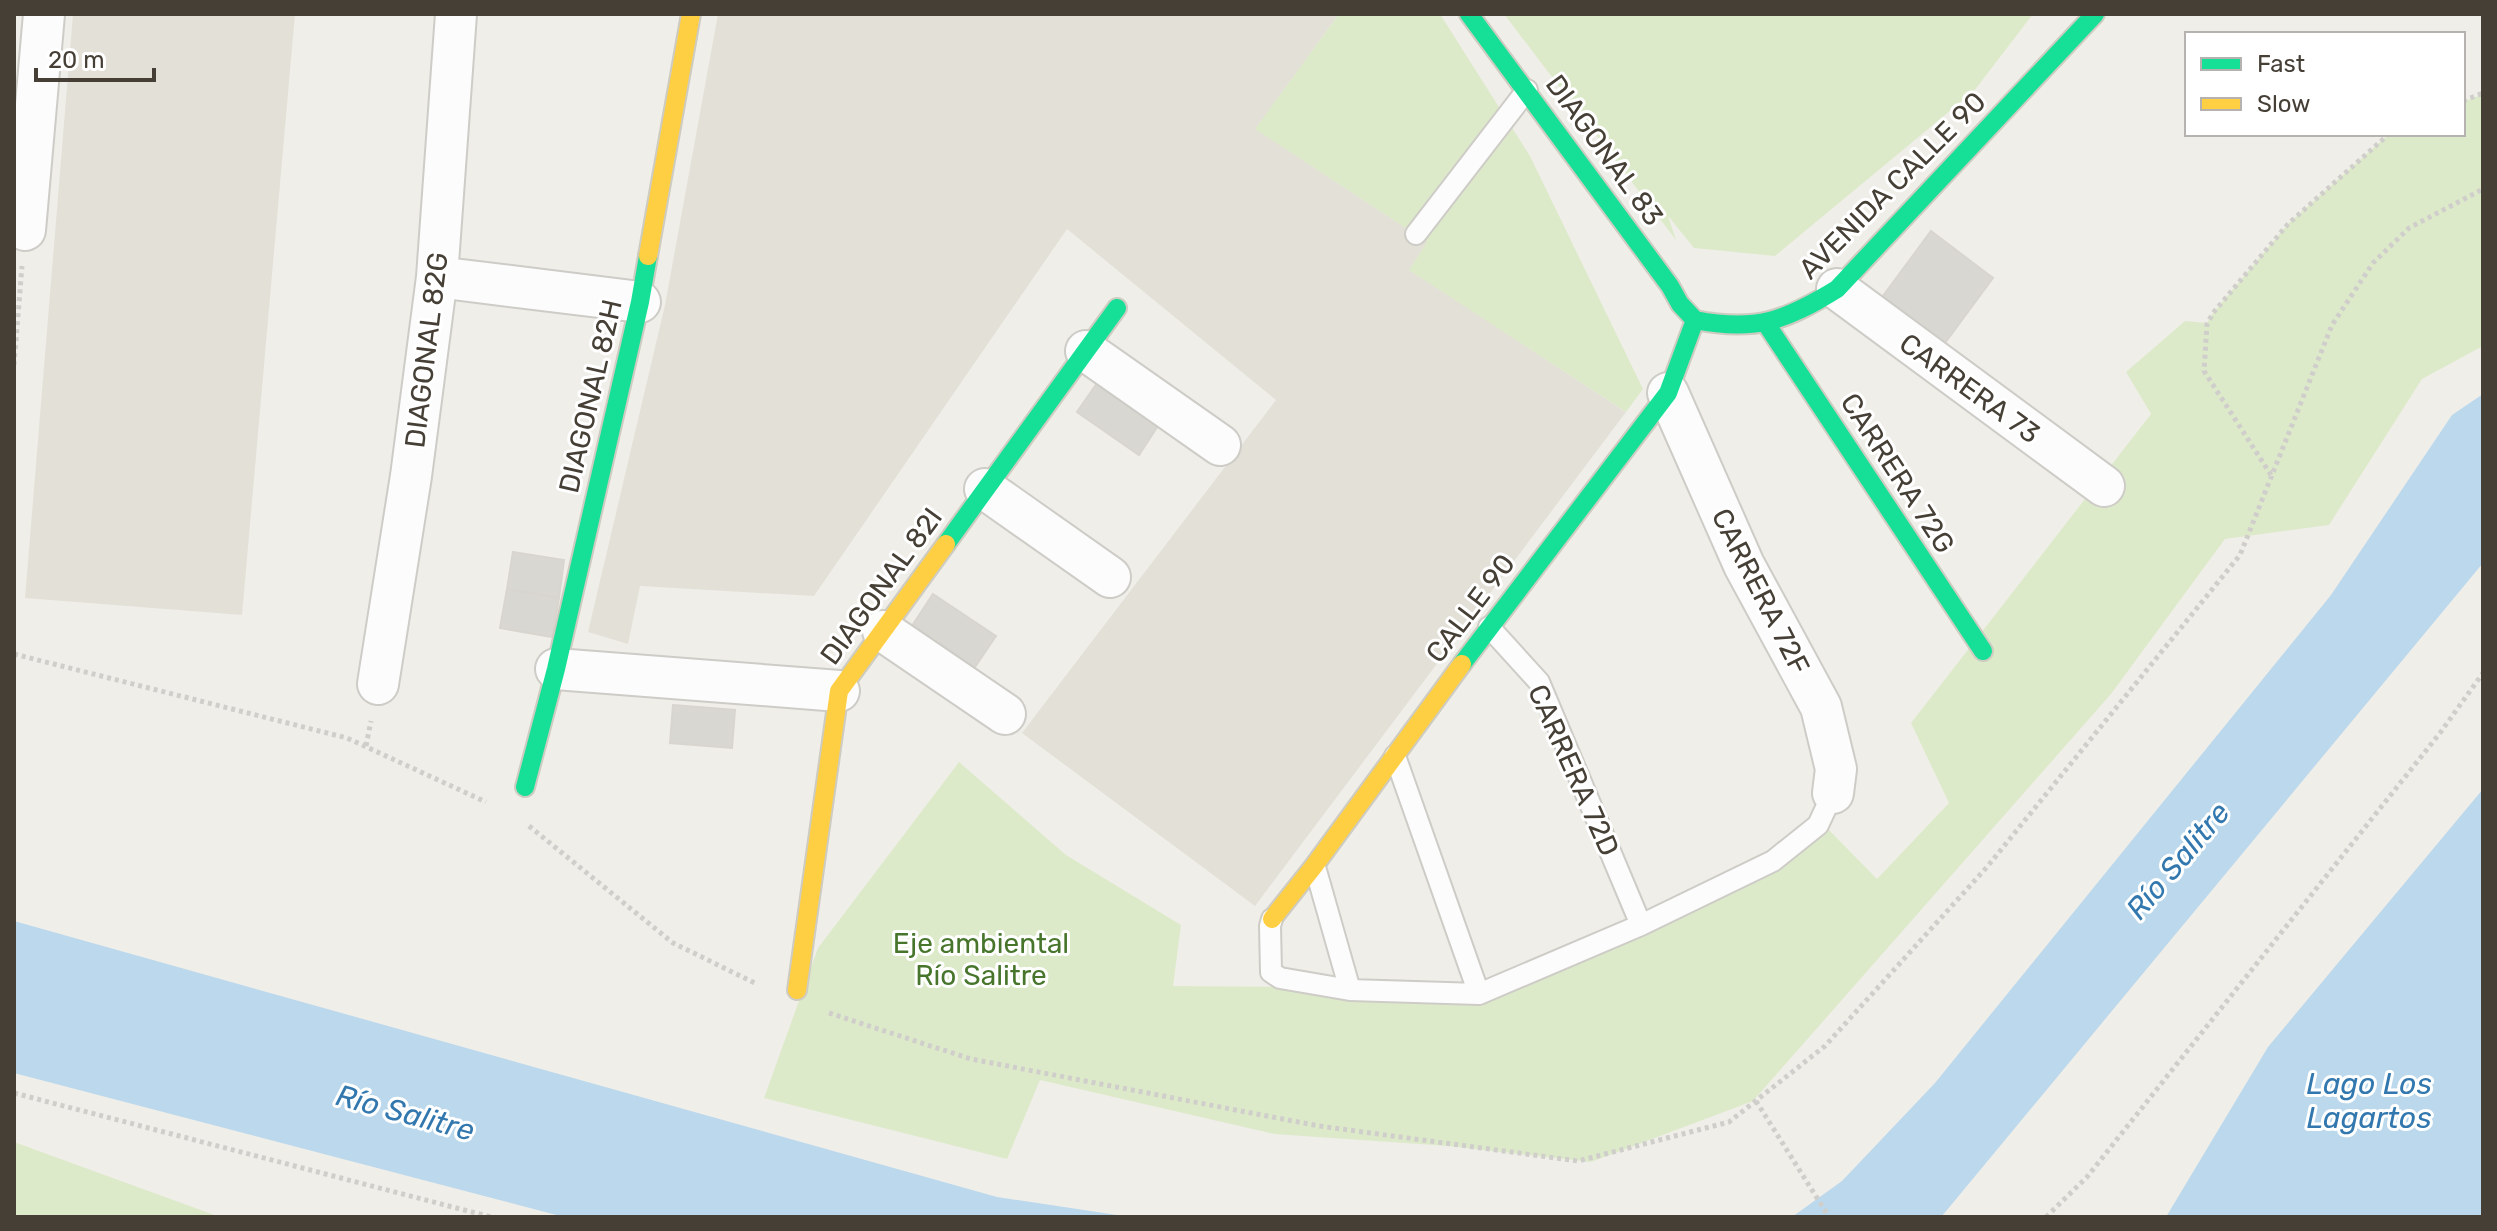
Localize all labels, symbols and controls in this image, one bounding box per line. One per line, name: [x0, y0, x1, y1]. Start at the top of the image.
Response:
scale bar: [36, 32, 154, 82]
legend: [2185, 32, 2465, 136]
text: 20 m: [48, 46, 105, 74]
text: Fast: [2257, 50, 2305, 78]
street label: DIAGONAL 83: [1539, 69, 1670, 232]
street label: AVENIDA CALLE 90: [1792, 85, 1993, 286]
text: Slow: [2257, 90, 2310, 118]
street label: DIAGONAL 82G: [398, 250, 455, 450]
street label: DIAGONAL 82H: [552, 296, 629, 496]
street label: CARRERA 73: [1893, 326, 2046, 450]
street label: CARRERA 72G: [1834, 387, 1962, 559]
street label: DIAGONAL 82I: [814, 502, 949, 671]
street label: CARRERA 72F: [1705, 503, 1816, 679]
street label: CALLE 90: [1419, 548, 1522, 669]
street label: CARRERA 72D: [1521, 679, 1626, 861]
water label: Río Salitre: [2119, 795, 2238, 927]
park label: Eje ambiental Río Salitre: [893, 927, 1069, 992]
water label: Lago Los Lagartos: [2306, 1066, 2432, 1136]
water label: Río Salitre: [332, 1077, 478, 1149]

